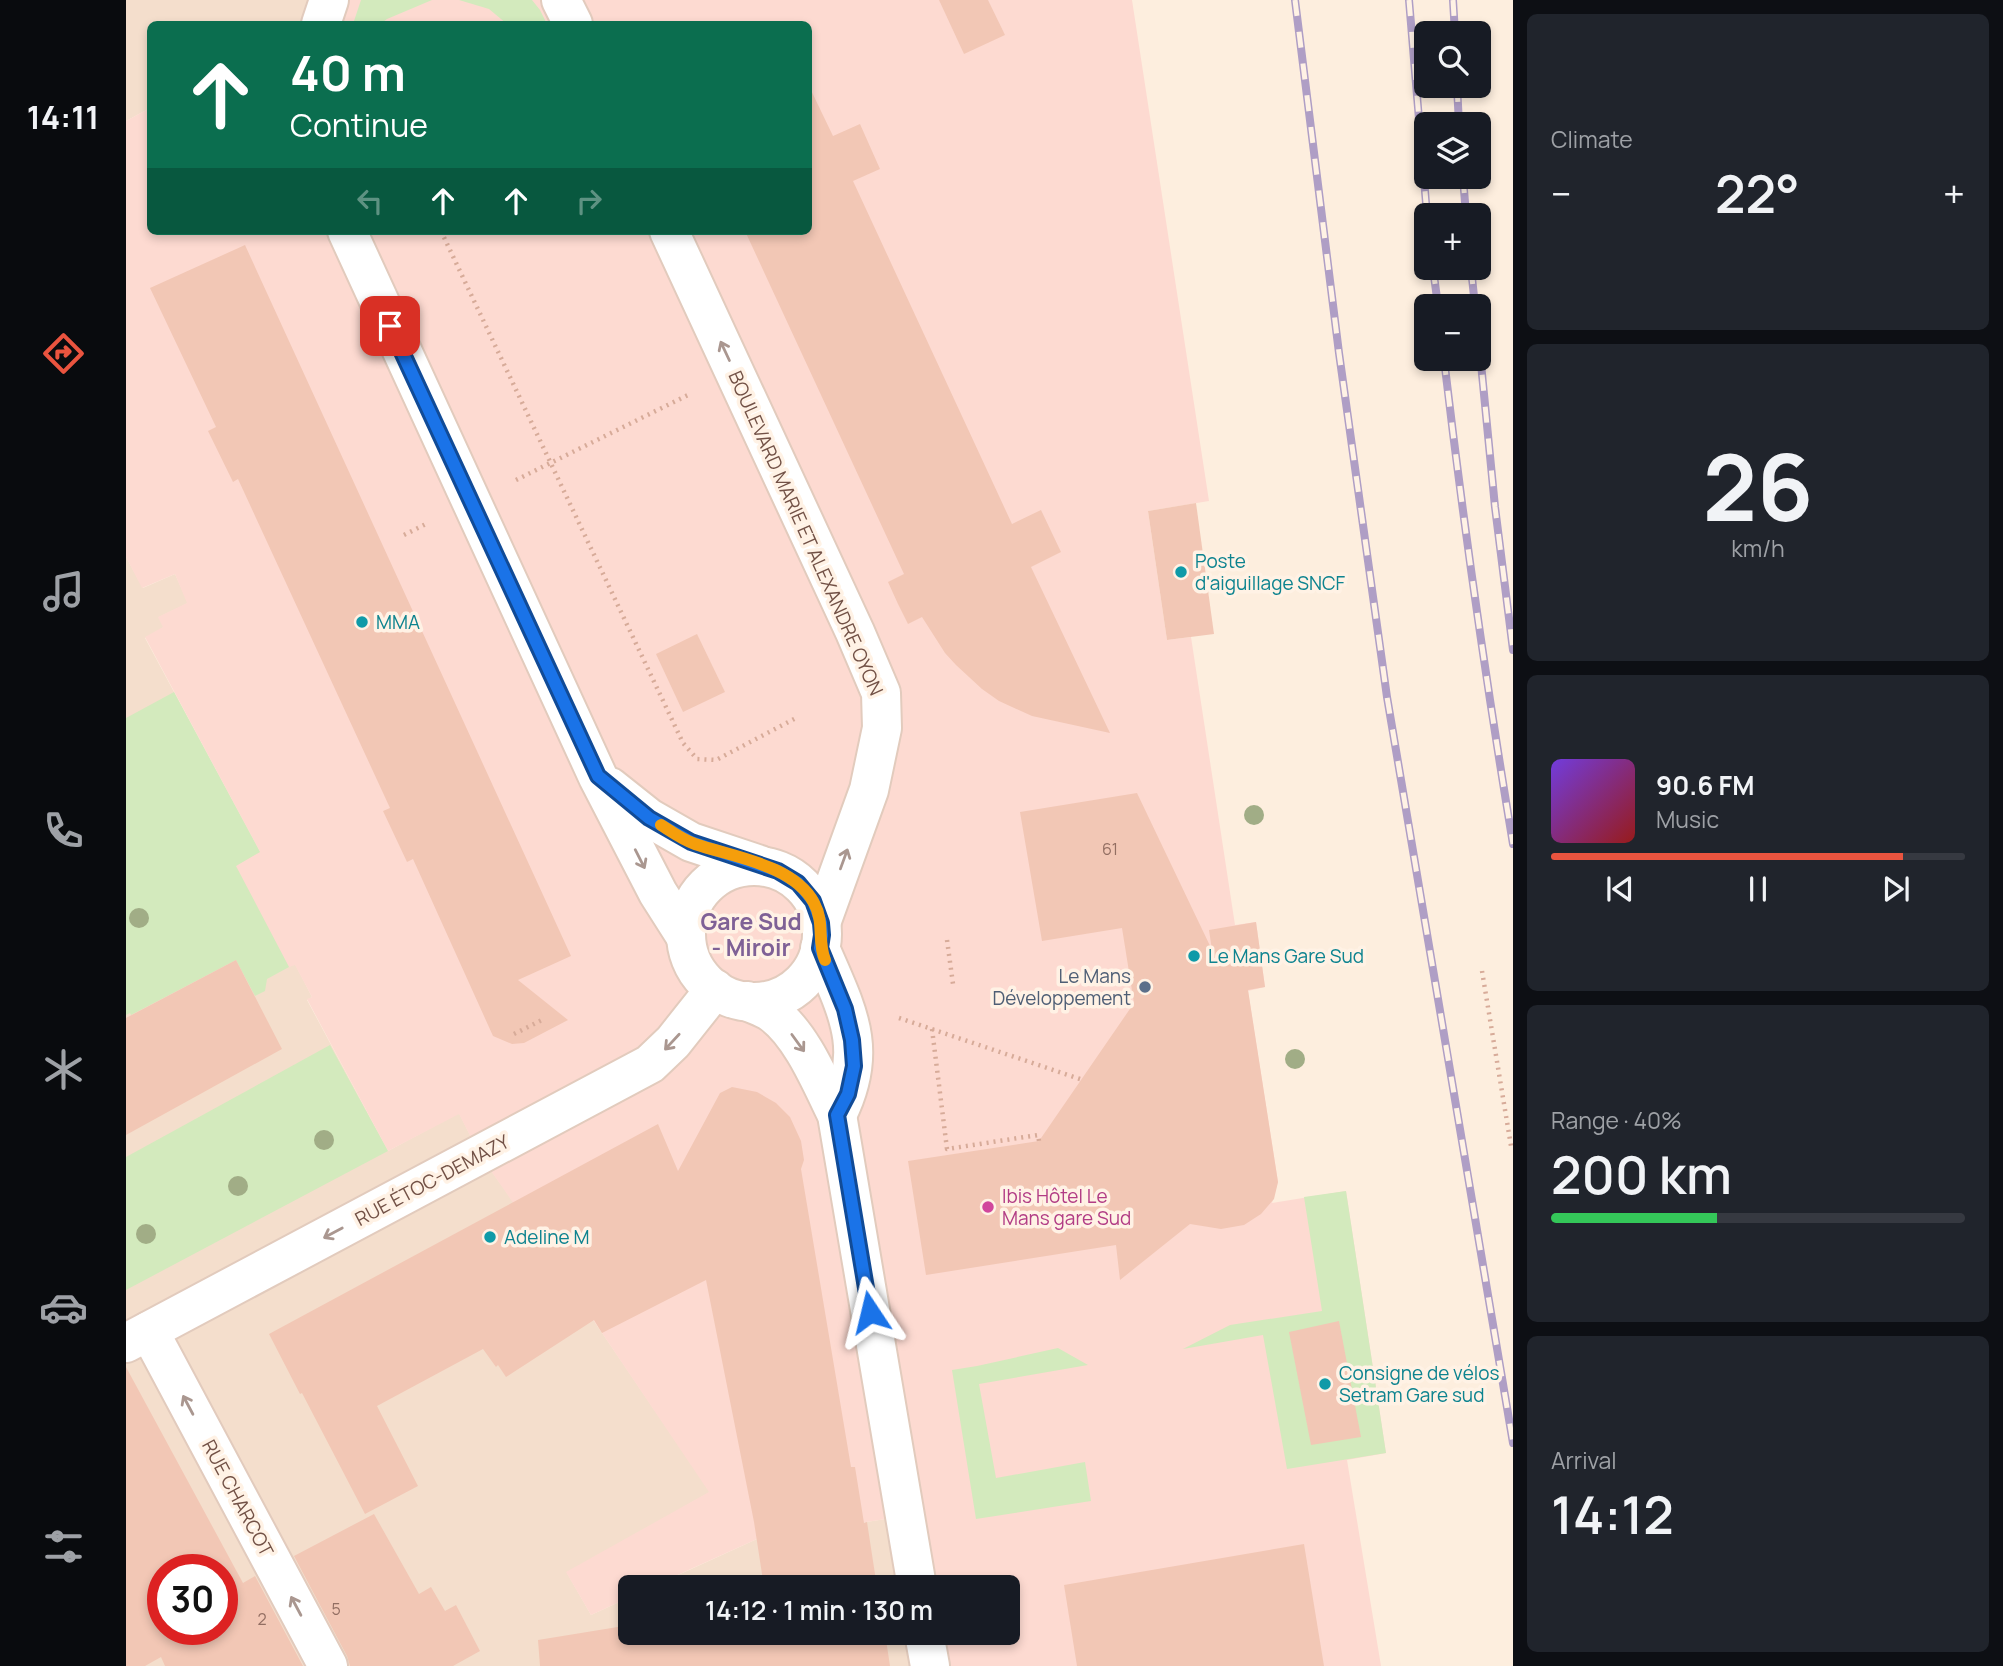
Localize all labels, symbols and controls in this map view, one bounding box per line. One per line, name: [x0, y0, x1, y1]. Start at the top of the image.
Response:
map controls: [1414, 21, 1491, 371]
button: search: [1414, 21, 1491, 98]
text: 40 m: [290, 39, 406, 106]
icon: ahead: [175, 49, 266, 140]
text: 14:11: [27, 95, 99, 139]
text: Continue: [290, 103, 428, 147]
button: layers: [1414, 112, 1491, 189]
text: Climate: [1551, 123, 1633, 155]
text: 22°: [1715, 158, 1800, 229]
text: −: [1551, 167, 1572, 219]
text: +: [1943, 167, 1965, 219]
icon: left: [351, 182, 389, 220]
icon: ahead: [424, 182, 462, 220]
icon: ahead: [497, 182, 535, 220]
icon: right: [570, 182, 608, 220]
button: +: [1414, 203, 1491, 280]
button: −: [1414, 294, 1491, 371]
pin: [360, 296, 420, 356]
icon: arrive: [371, 307, 409, 345]
icon: directions: [39, 329, 88, 378]
one-way arrow: [718, 341, 731, 362]
street label: BOULEVARD MARIE ET ALEXANDRE OYON: [722, 367, 890, 699]
text: 26: [1703, 424, 1813, 548]
text: km/h: [1731, 532, 1785, 564]
place label: Poste d'aiguillage SNCF: [1195, 548, 1346, 596]
marker: Poste d'aiguillage SNCF: [1173, 564, 1189, 580]
icon: music: [39, 567, 88, 616]
place label: MMA: [376, 609, 420, 635]
marker: MMA: [354, 614, 370, 630]
text: 90.6 FM: [1656, 767, 1754, 803]
text: Music: [1656, 803, 1719, 835]
icon: phone: [39, 806, 88, 855]
house number: 61: [1102, 838, 1118, 860]
one-way arrow: [634, 848, 648, 869]
one-way arrow: [838, 848, 851, 870]
icon: previous: [1601, 870, 1639, 908]
icon: pause: [1739, 870, 1777, 908]
icon: next: [1877, 870, 1915, 908]
district label: Gare Sud - Miroir: [700, 905, 802, 963]
place label: Le Mans Gare Sud: [1208, 943, 1364, 969]
marker: Le Mans Gare Sud: [1186, 948, 1202, 964]
place label: Le Mans Développement: [992, 963, 1131, 1011]
marker: Le Mans Développement: [1137, 979, 1153, 995]
one-way arrow: [663, 1033, 680, 1050]
one-way arrow: [791, 1033, 805, 1052]
icon: climate: [39, 1045, 88, 1094]
text: Range · 40%: [1551, 1104, 1682, 1136]
street label: RUE ÉTOC-DEMAZY: [350, 1128, 514, 1232]
text: 200 km: [1551, 1139, 1732, 1210]
place label: Ibis Hôtel Le Mans gare Sud: [1002, 1183, 1131, 1231]
marker: Ibis Hôtel Le Mans gare Sud: [980, 1199, 996, 1215]
place label: Adeline M: [504, 1224, 589, 1250]
one-way arrow: [323, 1227, 344, 1240]
marker: Adeline M: [482, 1229, 498, 1245]
position arrow: [833, 1275, 907, 1349]
icon: car: [39, 1283, 88, 1332]
place label: Consigne de vélos Setram Gare sud: [1339, 1360, 1499, 1408]
marker: Consigne de vélos Setram Gare sud: [1317, 1376, 1333, 1392]
one-way arrow: [181, 1395, 195, 1416]
street label: RUE CHARCOT: [196, 1435, 280, 1561]
text: Arrival: [1551, 1444, 1617, 1476]
text: 14:12: [1551, 1479, 1674, 1550]
icon: filters: [39, 1522, 88, 1571]
speed limit sign: 30: [147, 1554, 238, 1645]
text: 14:12 · 1 min · 130 m: [705, 1592, 933, 1628]
one-way arrow: [288, 1596, 302, 1617]
house number: 5: [331, 1598, 341, 1620]
house number: 2: [257, 1608, 267, 1630]

